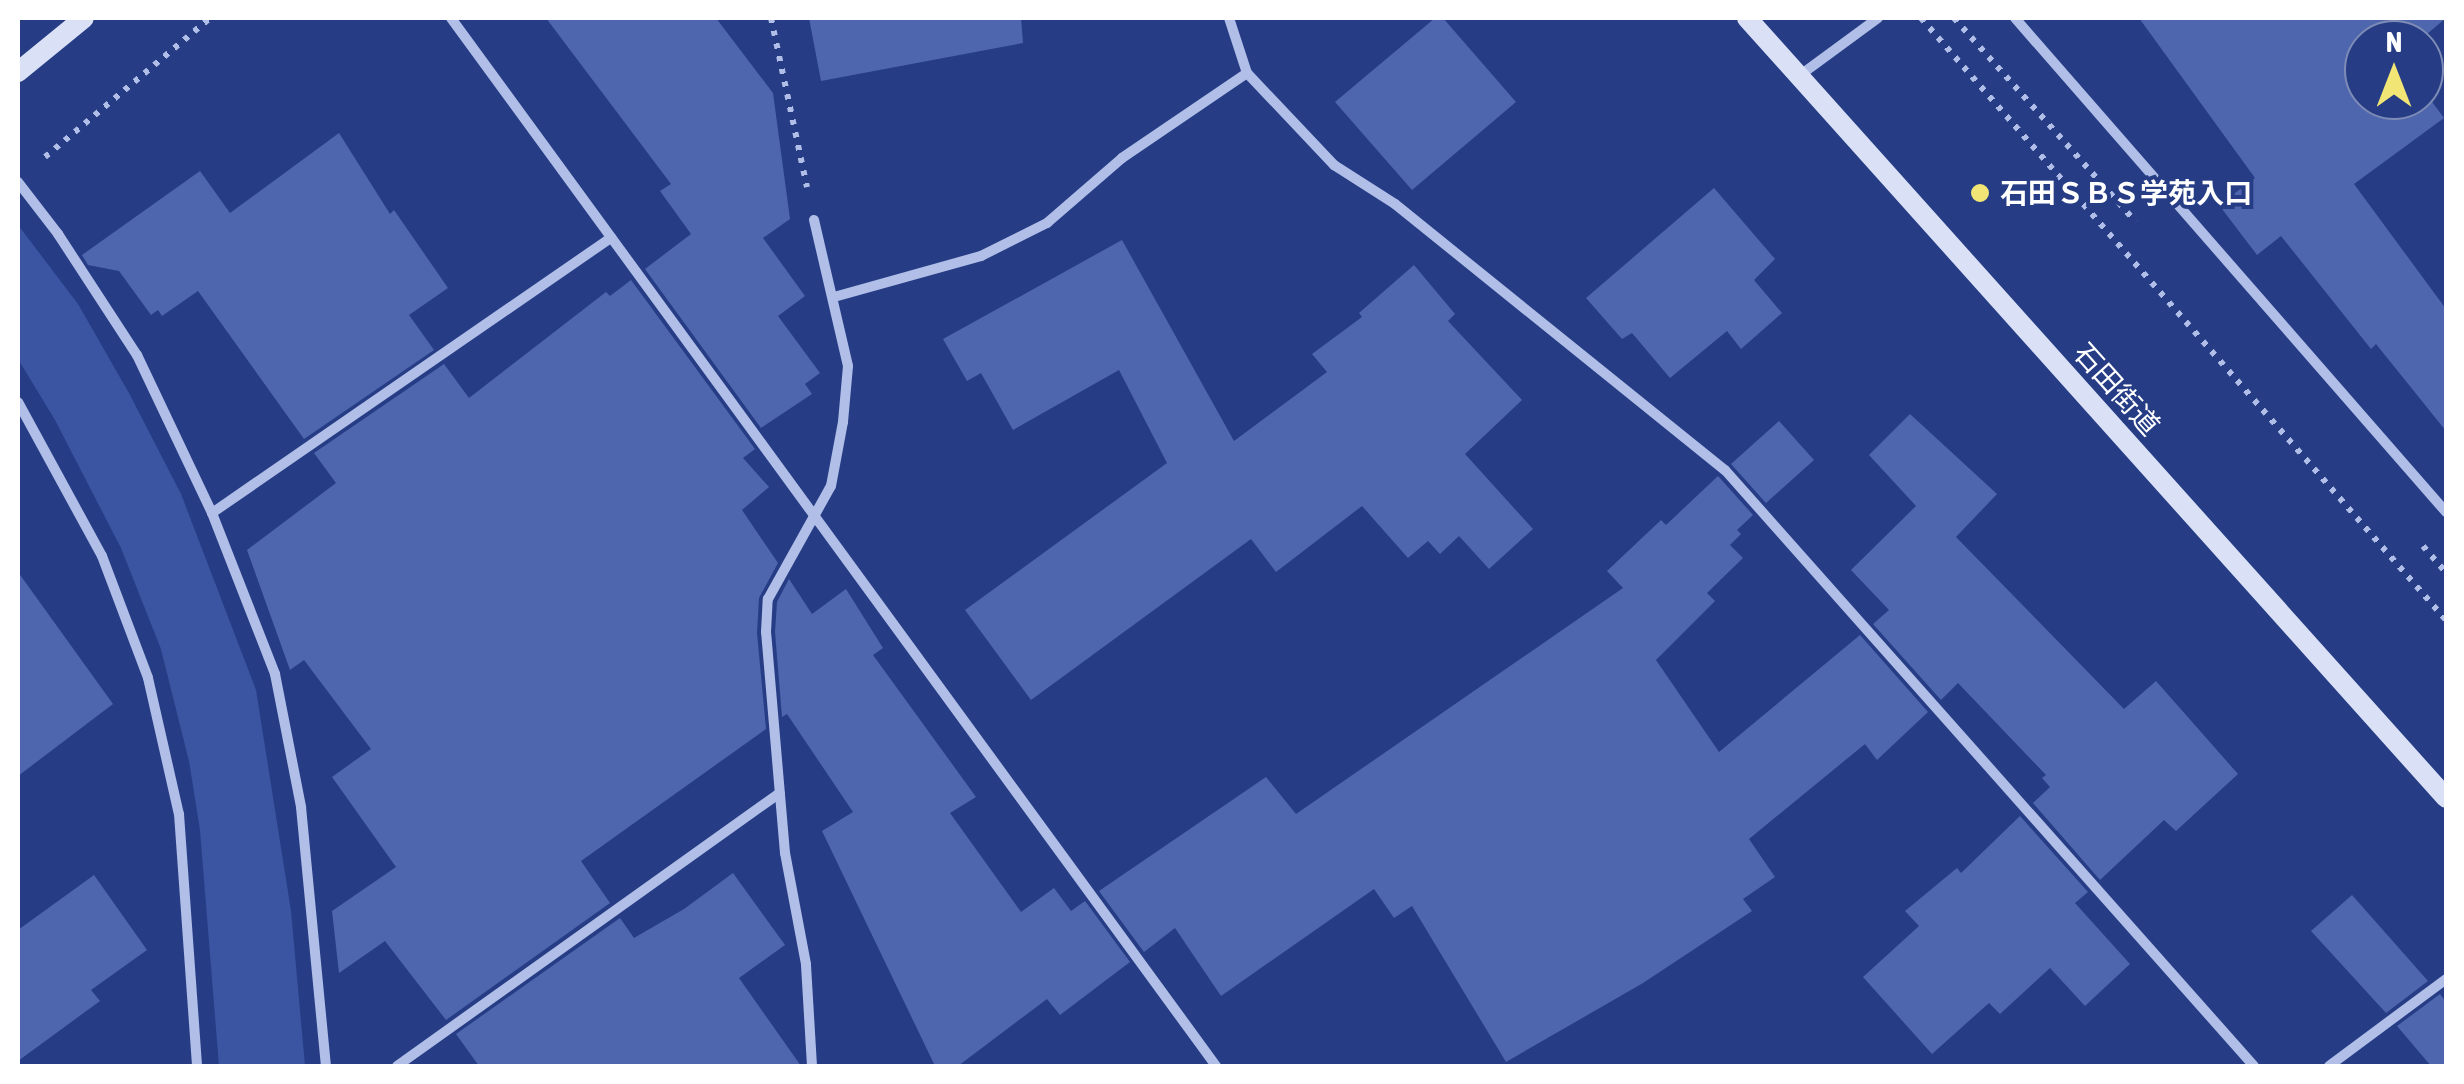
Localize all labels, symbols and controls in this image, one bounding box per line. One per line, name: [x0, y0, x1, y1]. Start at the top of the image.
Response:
north arrow: [2344, 20, 2444, 120]
text: N: [2386, 26, 2402, 58]
place label: 石田ＳＢＳ学苑入口: [2000, 176, 2252, 210]
marker: 石田ＳＢＳ学苑入口: [1969, 182, 1991, 204]
street label: 石田街道: [2067, 336, 2167, 442]

